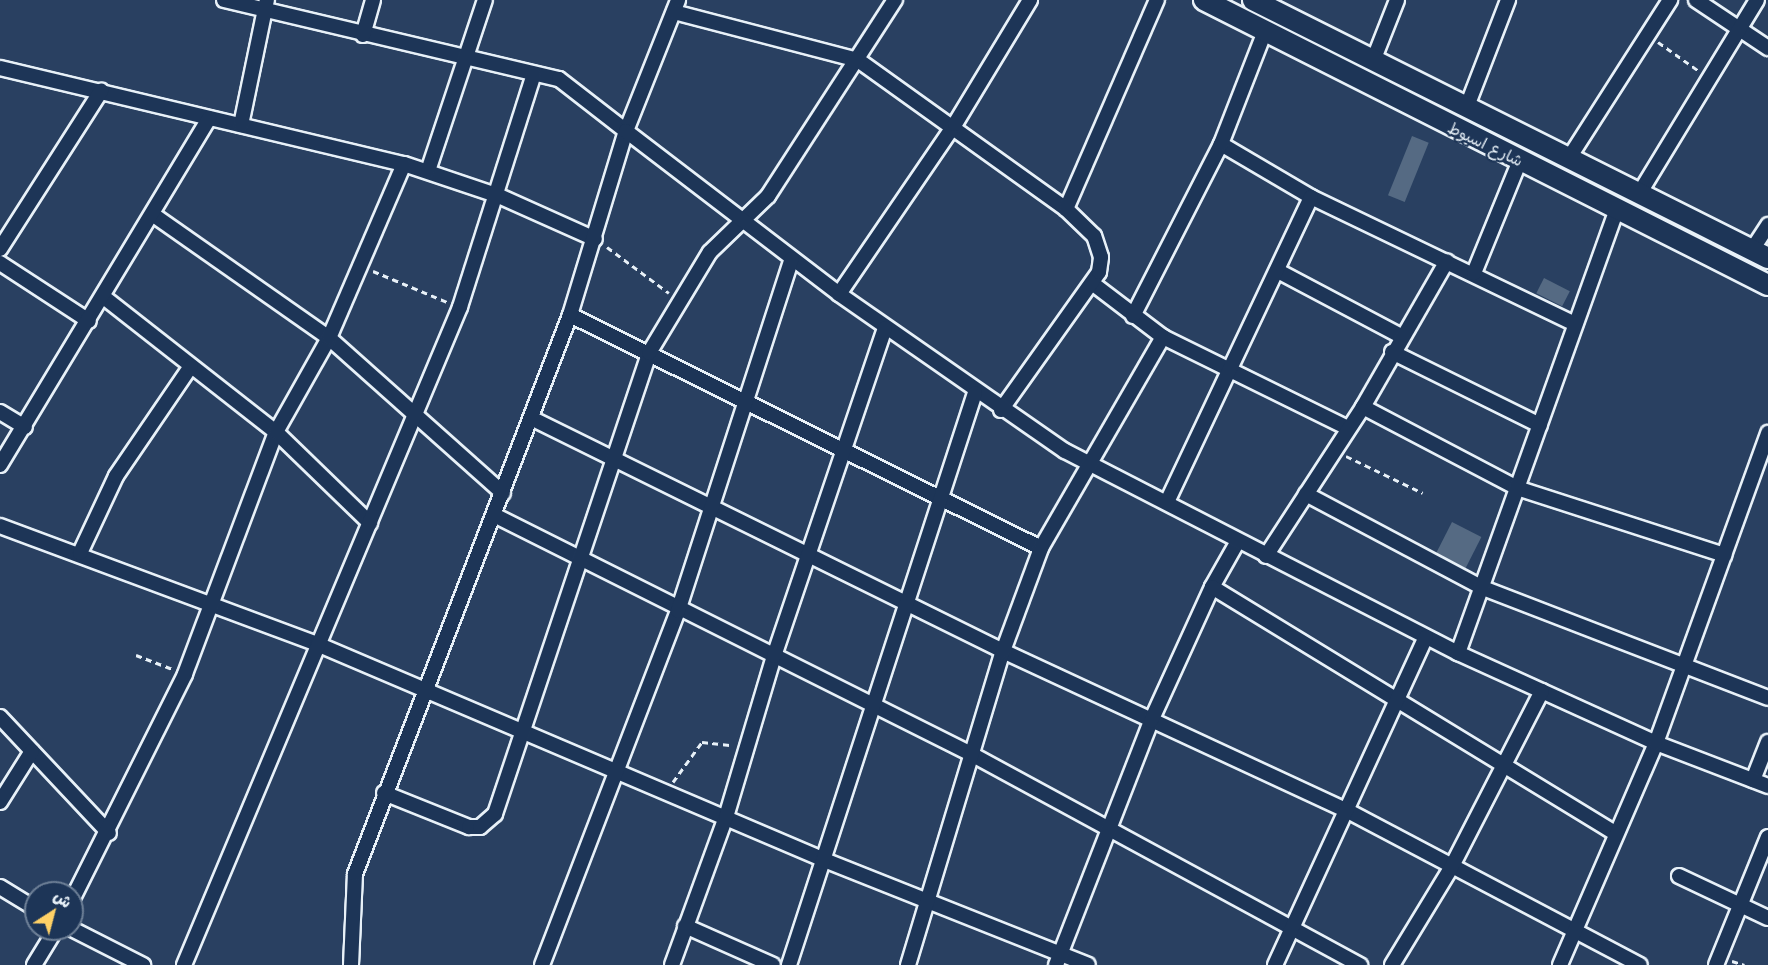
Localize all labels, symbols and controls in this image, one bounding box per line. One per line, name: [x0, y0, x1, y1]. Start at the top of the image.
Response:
street label: شارع اسيوط: [1445, 117, 1527, 169]
north arrow: [24, 881, 84, 941]
text: ش: [49, 883, 78, 913]

